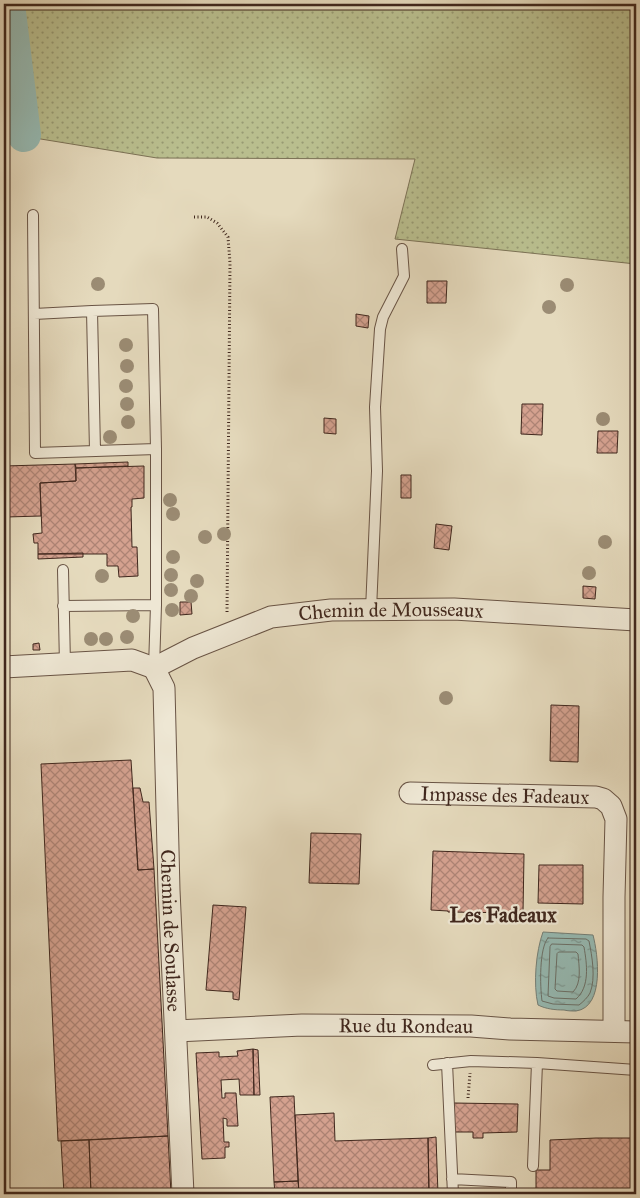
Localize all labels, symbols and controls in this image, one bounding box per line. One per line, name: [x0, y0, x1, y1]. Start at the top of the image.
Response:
street label: Chemin de Mousseaux: [297, 597, 484, 626]
street label: Impasse des Fadeaux: [420, 781, 590, 809]
street label: Chemin de Soulasse: [156, 849, 187, 1012]
district label: Les Fadeaux: [449, 902, 557, 928]
street label: Rue du Rondeau: [338, 1013, 474, 1038]

